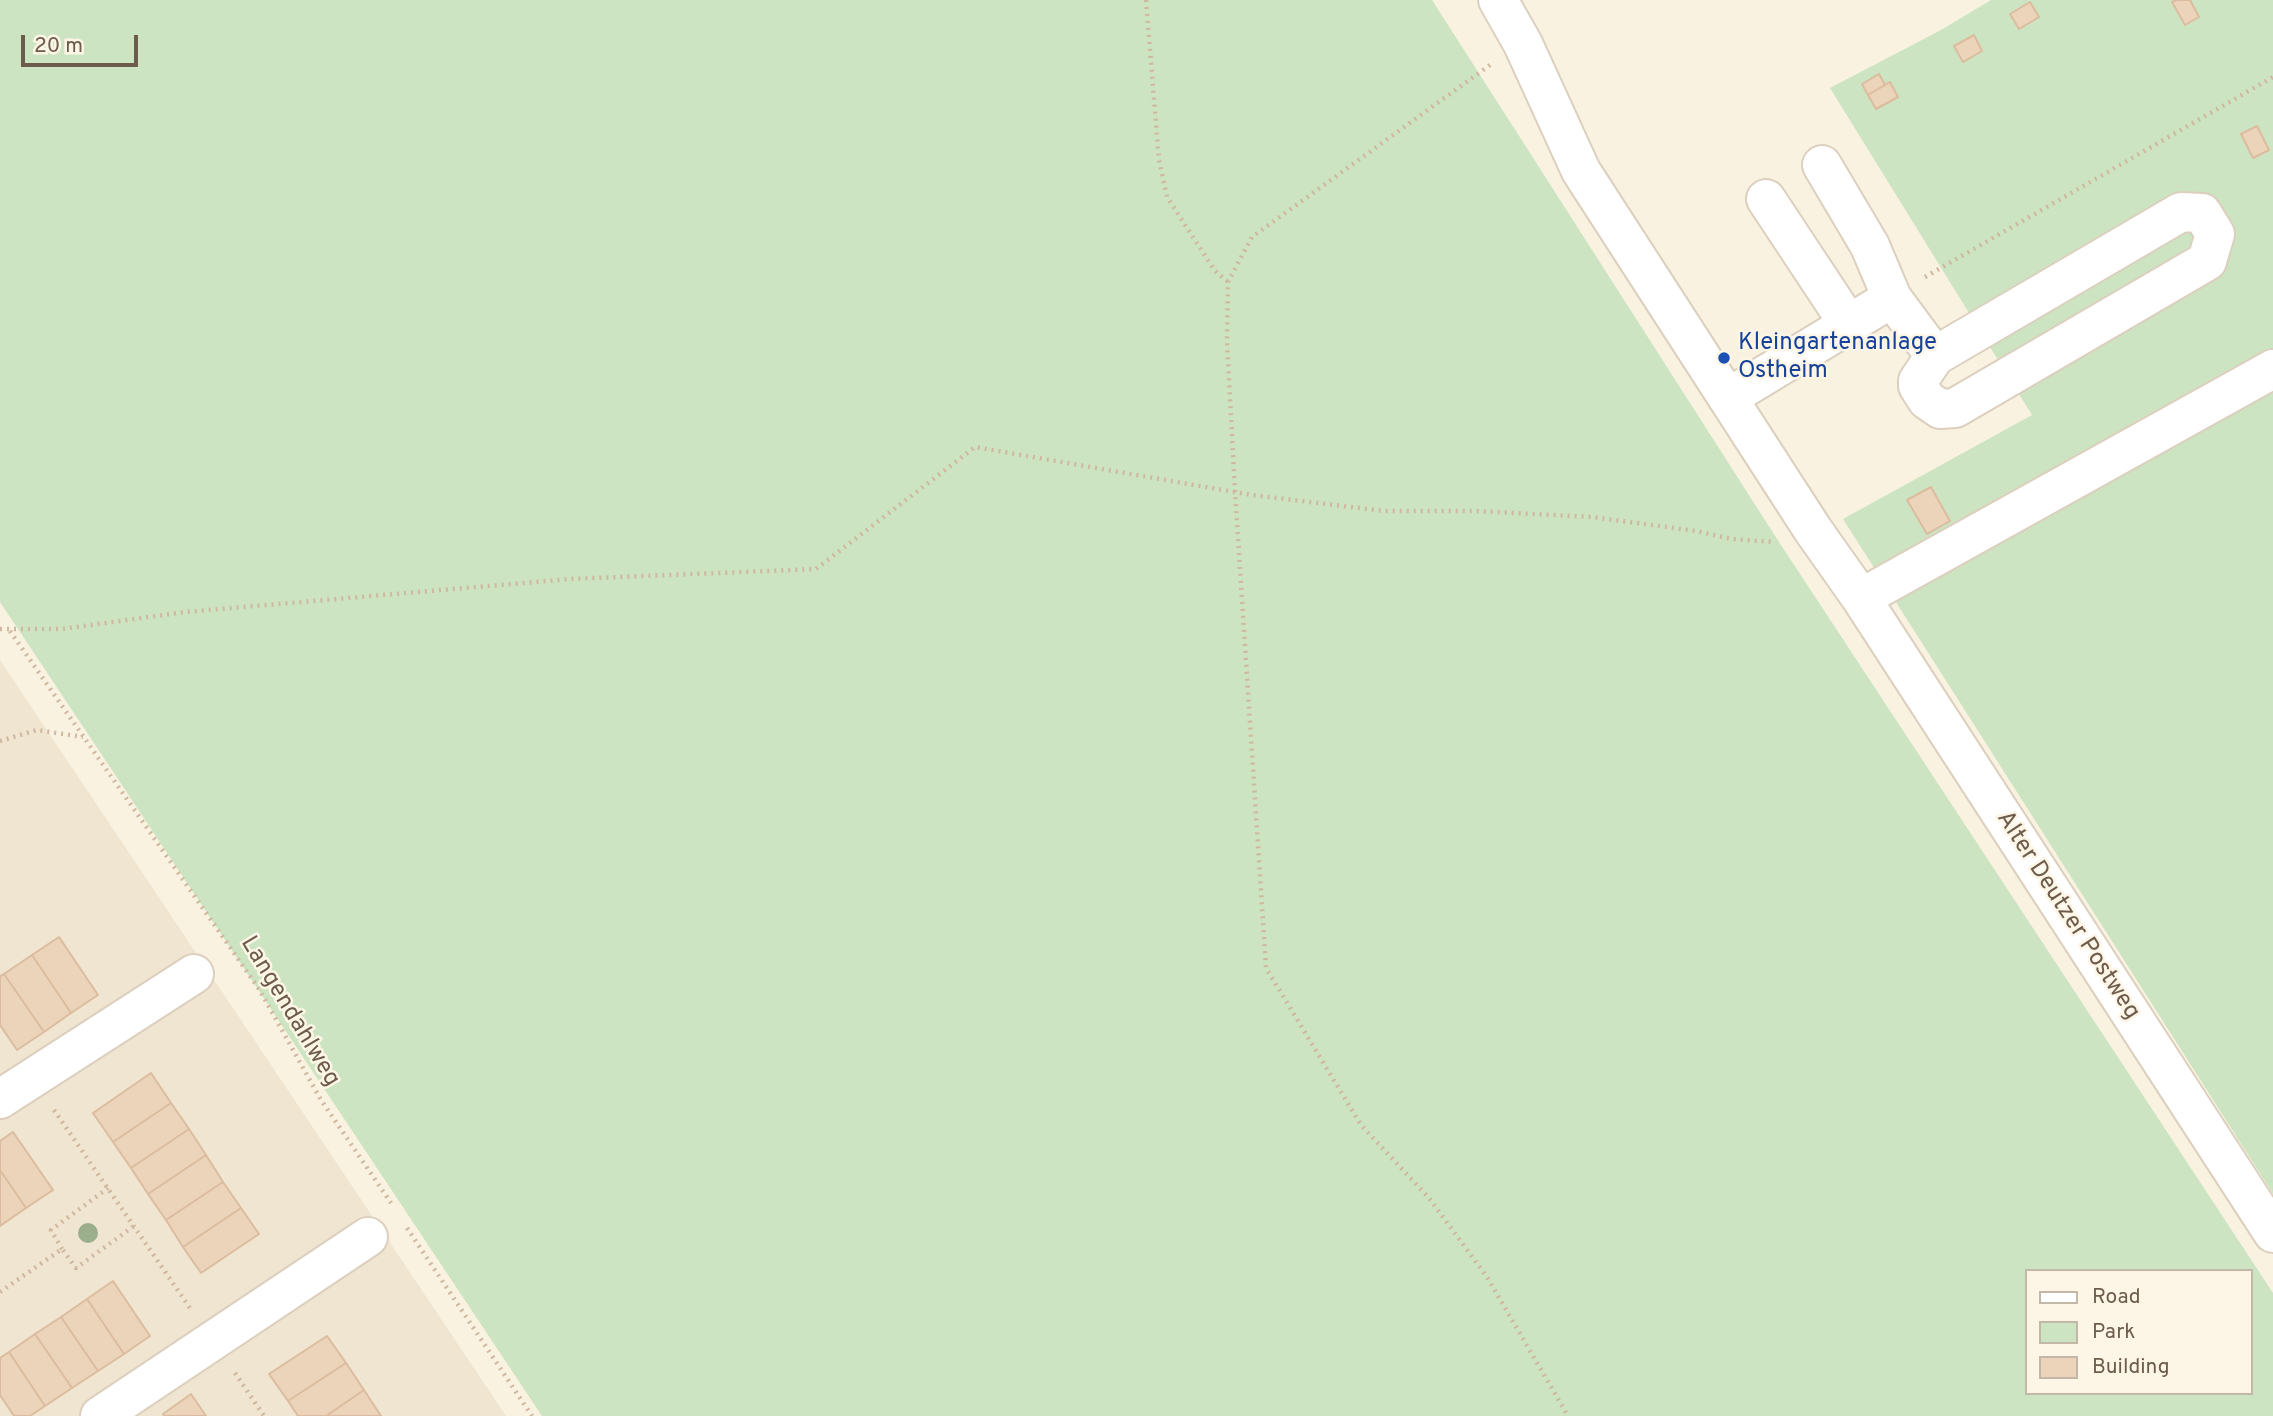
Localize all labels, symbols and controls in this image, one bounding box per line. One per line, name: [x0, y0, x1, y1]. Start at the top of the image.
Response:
scale bar: [24, 21, 142, 65]
text: 20 m: [34, 33, 83, 60]
place label: Kleingartenanlage Ostheim: [1738, 330, 1937, 386]
marker: Kleingartenanlage Ostheim: [1716, 350, 1732, 366]
street label: Alter Deutzer Postweg: [1989, 806, 2145, 1026]
street label: Langendahlweg: [233, 932, 345, 1092]
legend: [2024, 1269, 2252, 1395]
text: Road: [2092, 1284, 2141, 1311]
text: Park: [2092, 1319, 2135, 1346]
text: Building: [2092, 1354, 2170, 1381]

